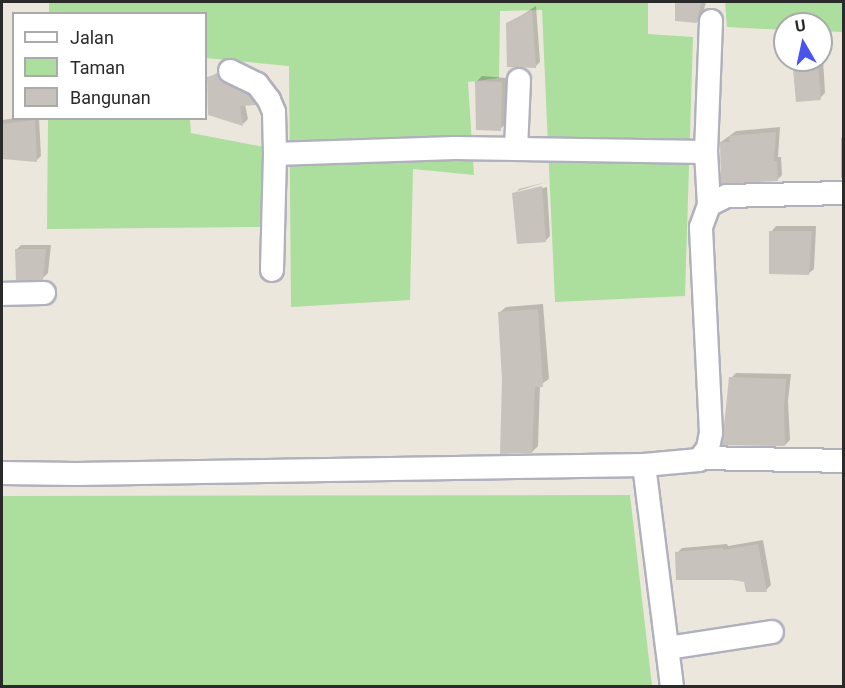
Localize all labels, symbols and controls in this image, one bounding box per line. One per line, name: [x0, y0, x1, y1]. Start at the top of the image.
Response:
legend: [12, 12, 207, 120]
north arrow: [773, 12, 833, 72]
text: U: [794, 15, 807, 36]
text: Jalan: [70, 27, 114, 48]
text: Taman: [70, 57, 125, 78]
text: Bangunan: [70, 87, 151, 108]

